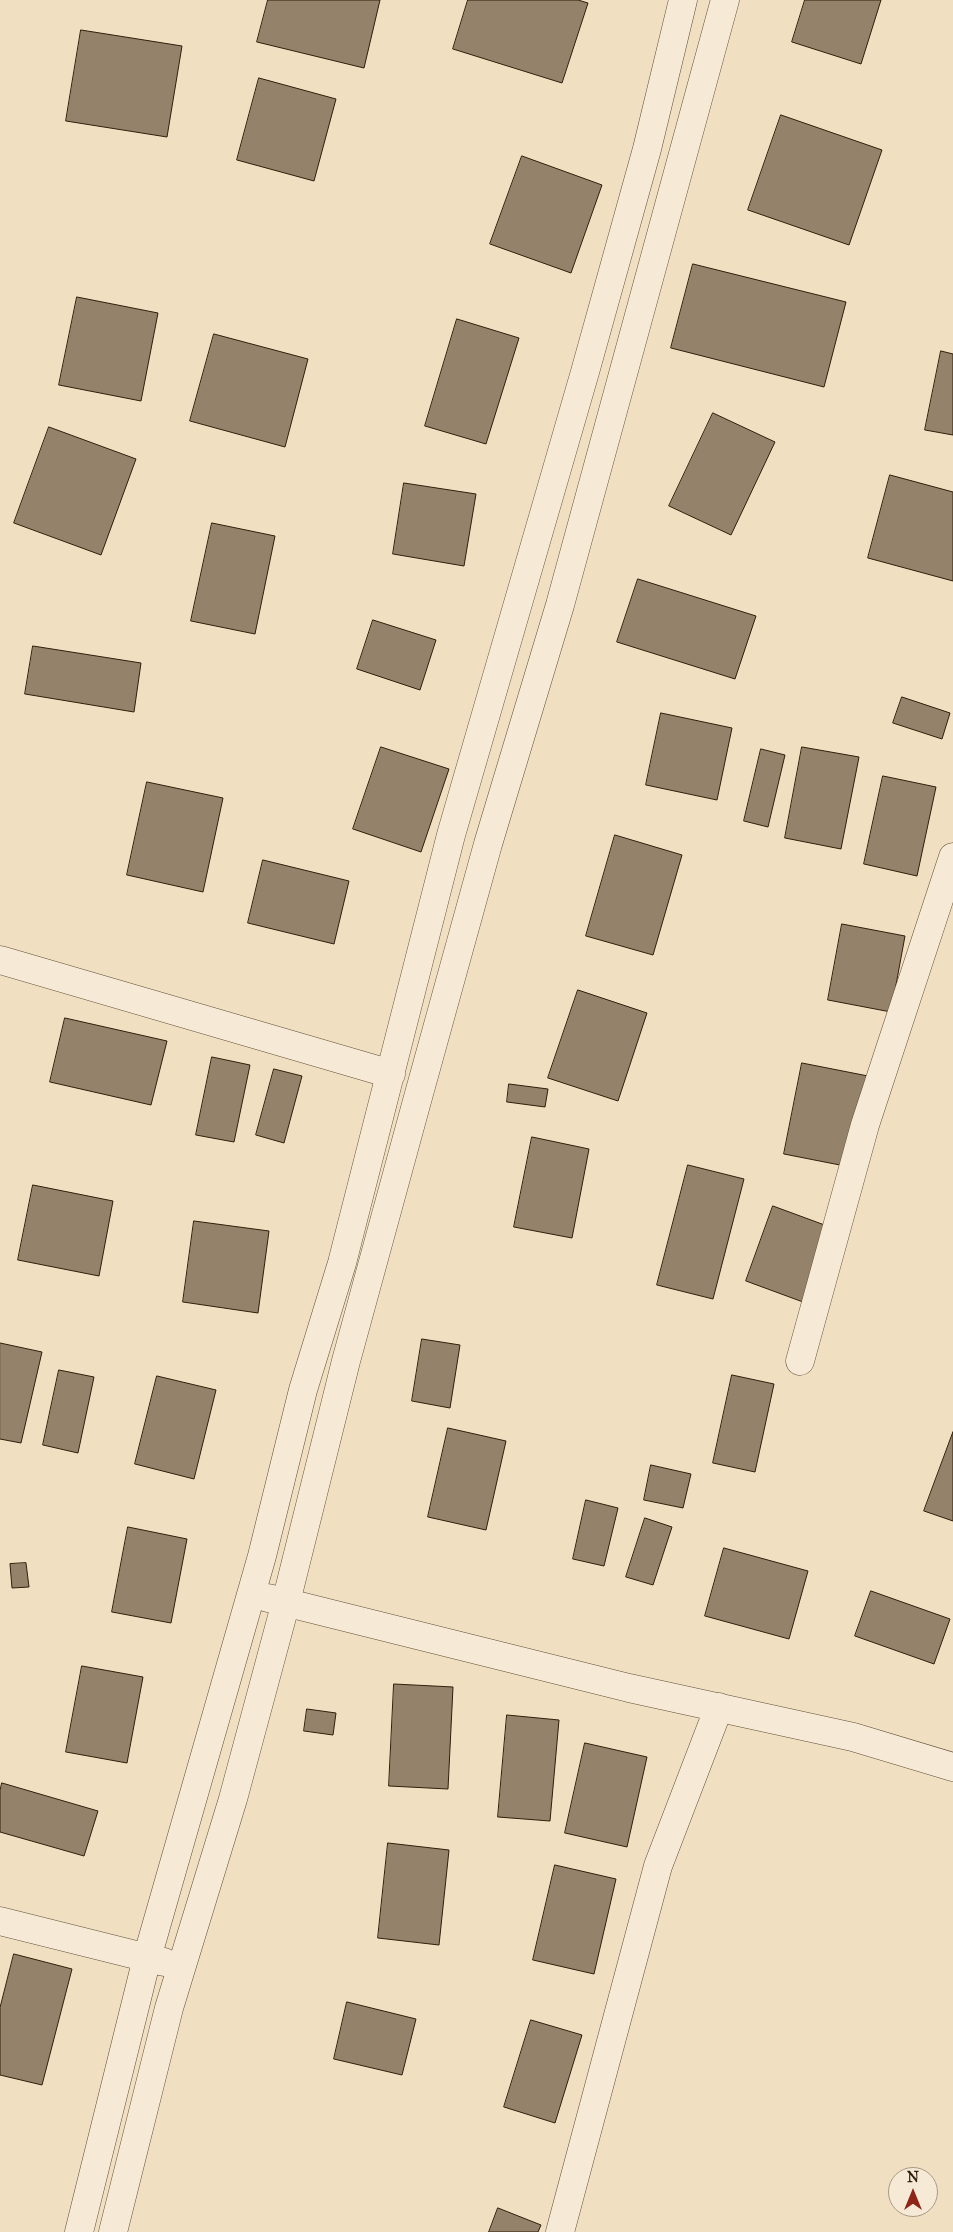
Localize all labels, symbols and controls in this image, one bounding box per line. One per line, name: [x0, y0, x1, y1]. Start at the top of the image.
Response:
north arrow: [888, 2167, 938, 2217]
text: N: [907, 2169, 919, 2186]

